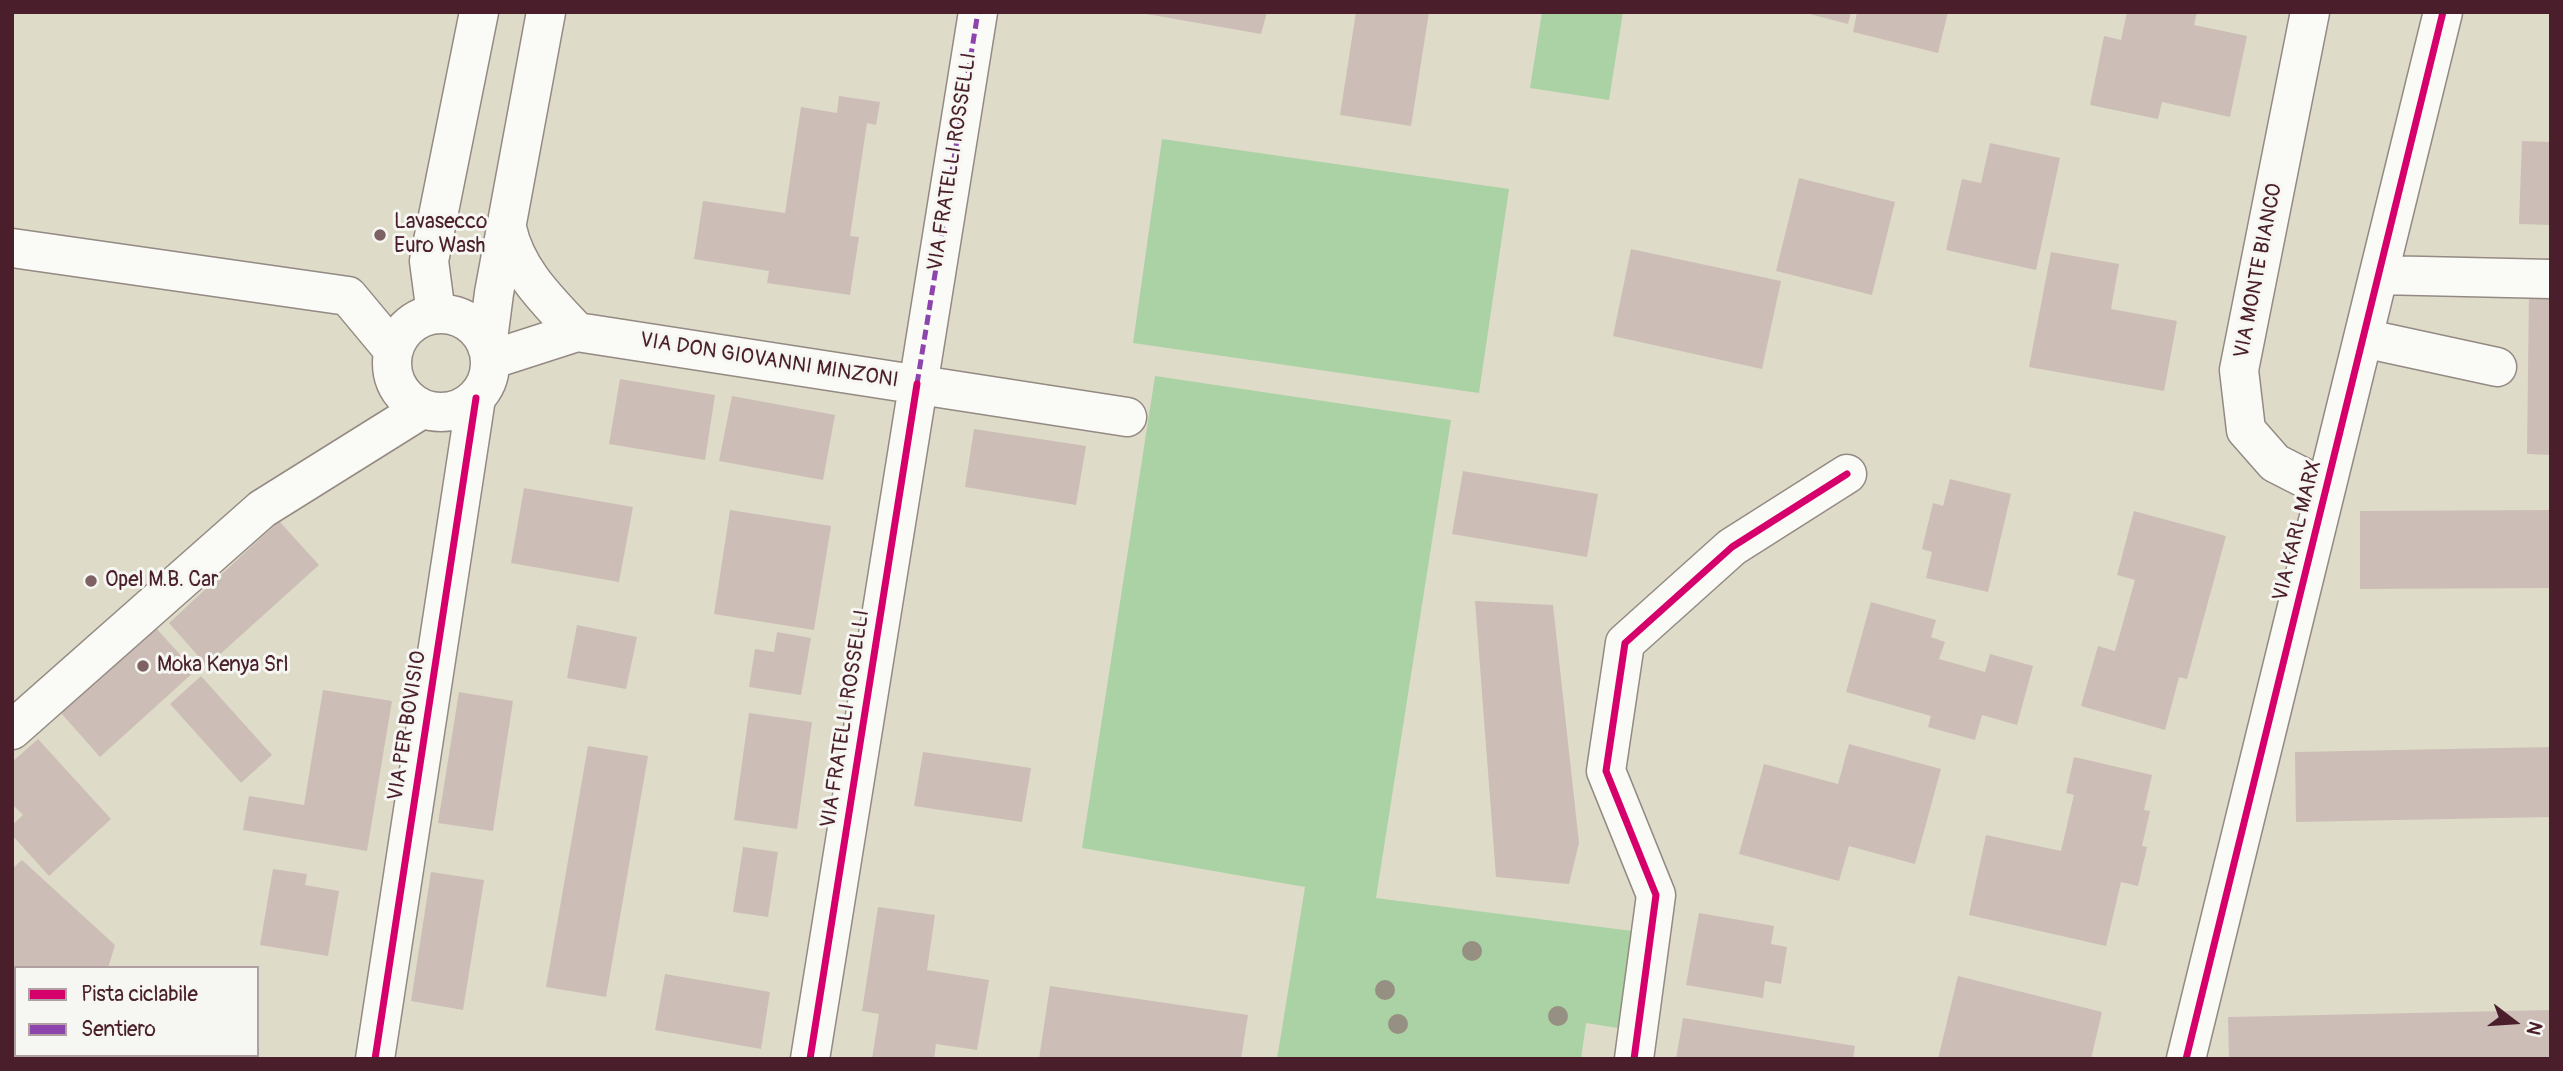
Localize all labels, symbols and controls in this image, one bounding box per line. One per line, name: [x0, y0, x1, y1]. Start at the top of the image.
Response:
street label: VIA FRATELLI ROSSELLI: [923, 51, 983, 273]
street label: VIA MONTE BIANCO: [2230, 181, 2288, 361]
place label: Lavasecco Euro Wash: [394, 210, 487, 260]
marker: Lavasecco Euro Wash: [372, 227, 388, 243]
street label: VIA DON GIOVANNI MINZONI: [638, 328, 900, 394]
street label: VIA KARL MARX: [2268, 458, 2328, 604]
place label: Opel M.B. Car: [105, 568, 219, 594]
marker: Opel M.B. Car: [83, 573, 99, 589]
street label: VIA FRATELLI ROSSELLI: [816, 608, 876, 830]
street label: VIA PER BOVISIO: [384, 649, 432, 803]
place label: Moka Kenya Srl: [157, 653, 289, 679]
marker: Moka Kenya Srl: [135, 658, 151, 674]
legend: [14, 966, 259, 1057]
text: Pista ciclabile: [81, 981, 198, 1008]
north arrow: [2479, 987, 2549, 1057]
text: Sentiero: [81, 1016, 156, 1043]
text: N: [2521, 1018, 2547, 1038]

